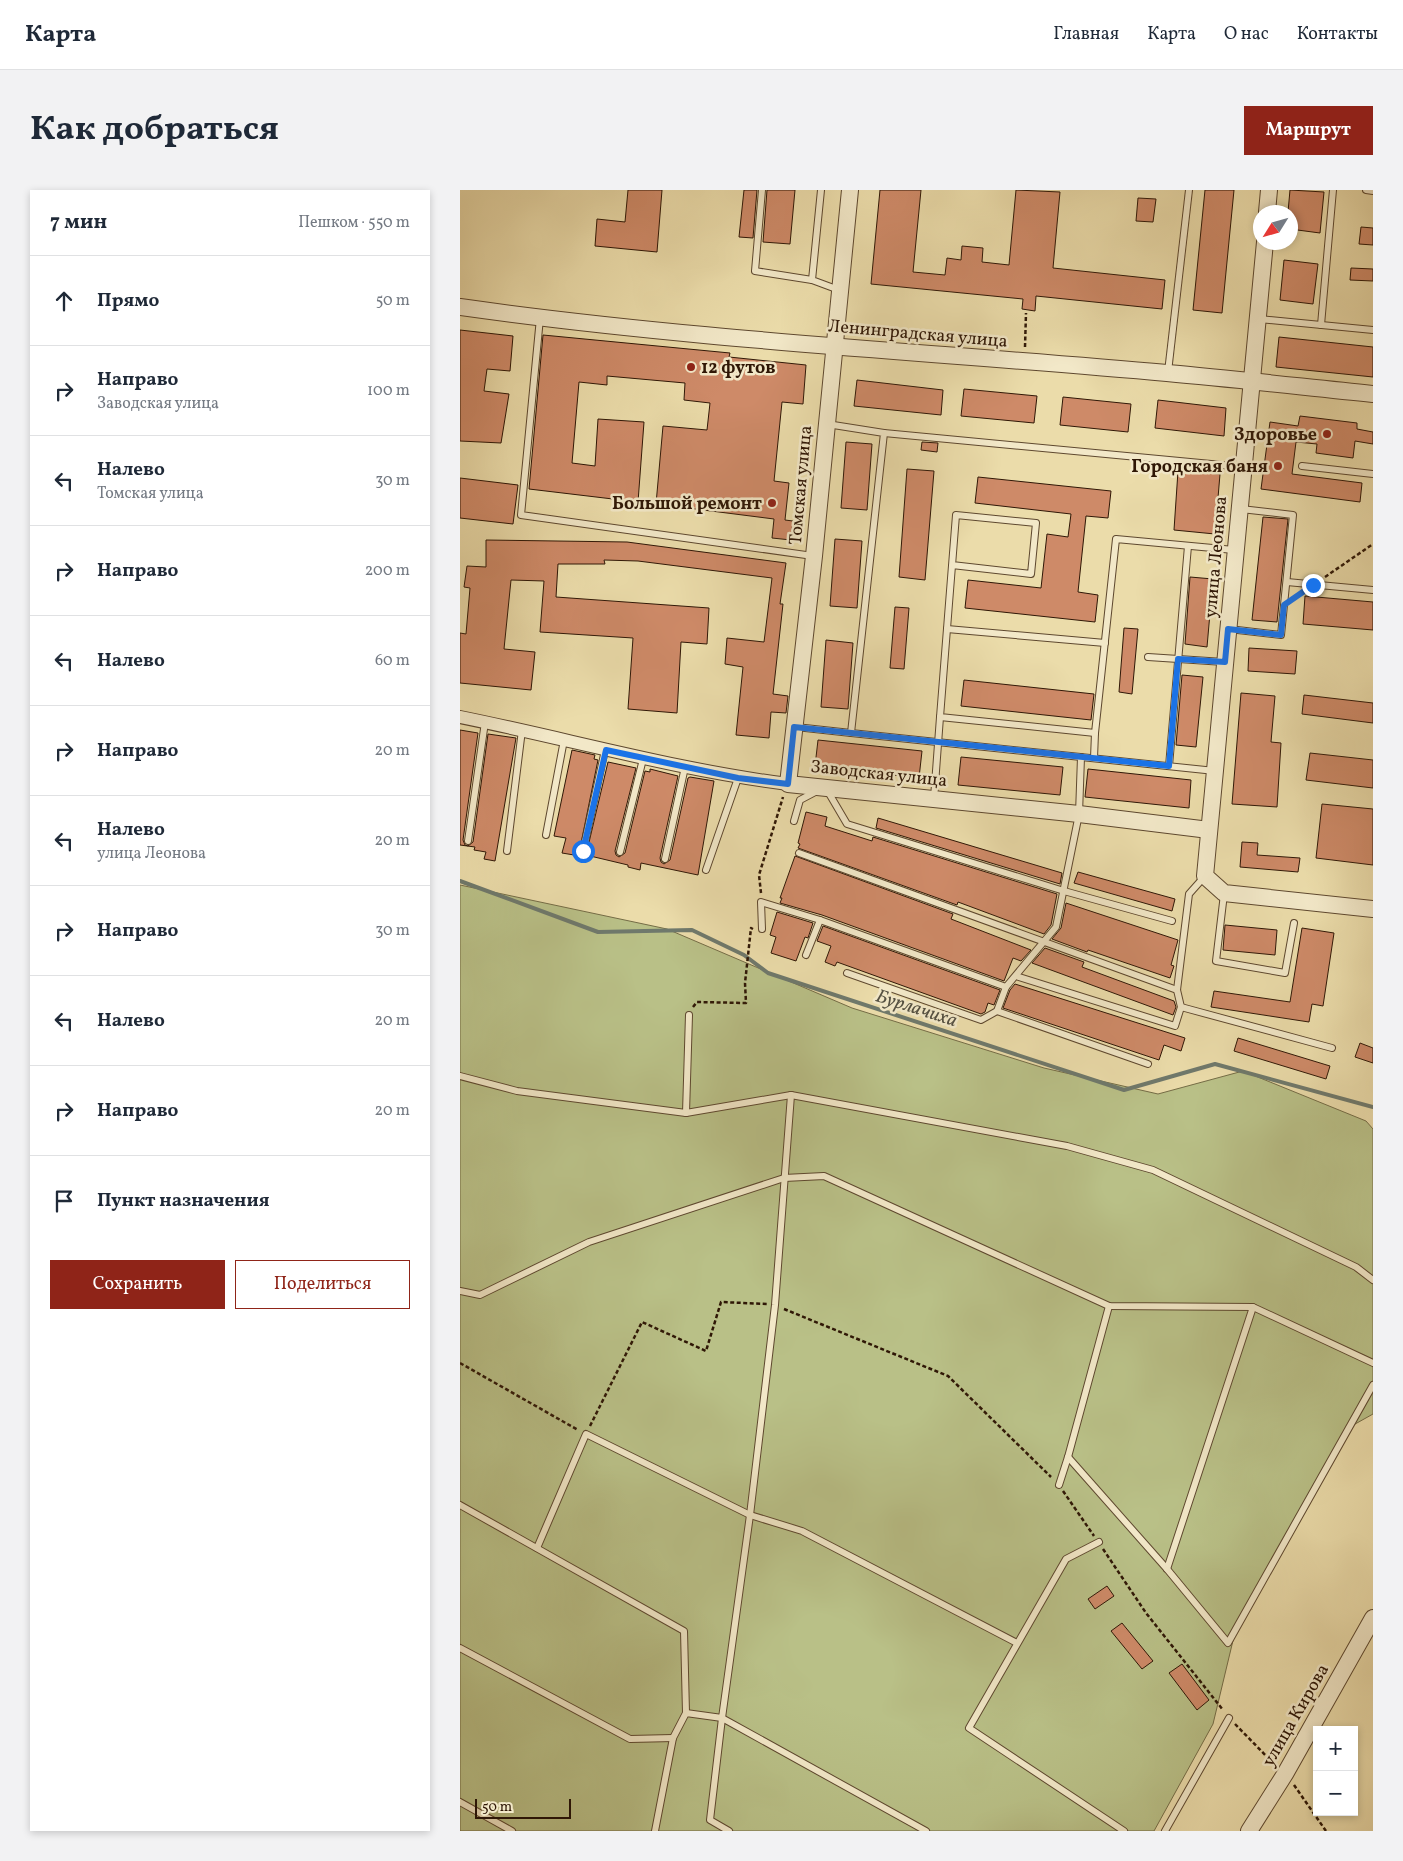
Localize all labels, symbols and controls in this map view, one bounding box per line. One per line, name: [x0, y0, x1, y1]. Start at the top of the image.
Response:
text: Карта: [25, 18, 96, 52]
text: Главная: [1053, 22, 1119, 47]
text: Карта: [1147, 22, 1196, 47]
text: О нас: [1224, 22, 1269, 47]
text: Контакты: [1297, 22, 1378, 47]
text: Как добраться: [30, 106, 279, 154]
button: Маршрут: [1244, 106, 1373, 155]
north arrow: [1253, 205, 1298, 250]
text: 7 мин: [50, 208, 107, 237]
text: Пешком · 550 m: [298, 212, 410, 234]
icon: ahead: [50, 287, 78, 315]
text: Прямо: [97, 288, 159, 314]
text: 50 m: [376, 290, 410, 312]
street label: Ленинградская улица: [827, 314, 1009, 355]
place label: 12 футов: [701, 356, 776, 381]
marker: 12 футов: [685, 361, 697, 373]
text: Направо: [97, 367, 179, 393]
icon: right: [50, 377, 78, 405]
text: 100 m: [367, 380, 410, 402]
text: Заводская улица: [97, 393, 219, 415]
place label: Здоровье: [1234, 423, 1317, 448]
street label: Томская улица: [784, 424, 819, 546]
marker: Здоровье: [1321, 428, 1333, 440]
place label: Городская баня: [1131, 455, 1268, 480]
text: Налево: [97, 457, 165, 483]
marker: Городская баня: [1272, 460, 1284, 472]
icon: left: [50, 467, 78, 495]
text: 30 m: [375, 470, 410, 492]
text: Томская улица: [97, 483, 204, 505]
place label: Большой ремонт: [612, 492, 762, 517]
street label: улица Леонова: [1199, 495, 1234, 619]
marker: Большой ремонт: [766, 497, 778, 509]
icon: right: [50, 557, 78, 585]
text: Направо: [97, 558, 179, 584]
text: 200 m: [365, 560, 410, 582]
route end: [1302, 574, 1325, 597]
icon: left: [50, 647, 78, 675]
text: Налево: [97, 648, 165, 674]
text: 60 m: [375, 650, 410, 672]
icon: right: [50, 737, 78, 765]
text: Направо: [97, 738, 179, 764]
text: 20 m: [375, 740, 410, 762]
street label: Заводская улица: [809, 755, 948, 794]
text: Налево: [97, 817, 165, 843]
icon: left: [50, 827, 78, 855]
text: 20 m: [375, 830, 410, 852]
route start: [572, 840, 595, 863]
text: улица Леонова: [97, 843, 206, 865]
icon: right: [50, 917, 78, 945]
text: Направо: [97, 918, 179, 944]
text: 30 m: [375, 920, 410, 942]
water label: Бурлачиха: [872, 984, 960, 1034]
icon: left: [50, 1007, 78, 1035]
text: Налево: [97, 1008, 165, 1034]
text: 20 m: [375, 1010, 410, 1032]
icon: right: [50, 1097, 78, 1125]
text: Направо: [97, 1098, 179, 1124]
text: 20 m: [375, 1100, 410, 1122]
icon: arrive: [50, 1187, 78, 1215]
text: Пункт назначения: [97, 1188, 270, 1214]
button: Сохранить: [50, 1260, 225, 1309]
button: Поделиться: [235, 1260, 410, 1309]
street label: улица Кирова: [1257, 1660, 1336, 1772]
map controls: [1313, 1726, 1358, 1816]
button: +: [1313, 1726, 1358, 1771]
button: −: [1313, 1771, 1358, 1816]
scale bar: [475, 1796, 571, 1819]
text: 50 m: [482, 1798, 512, 1817]

